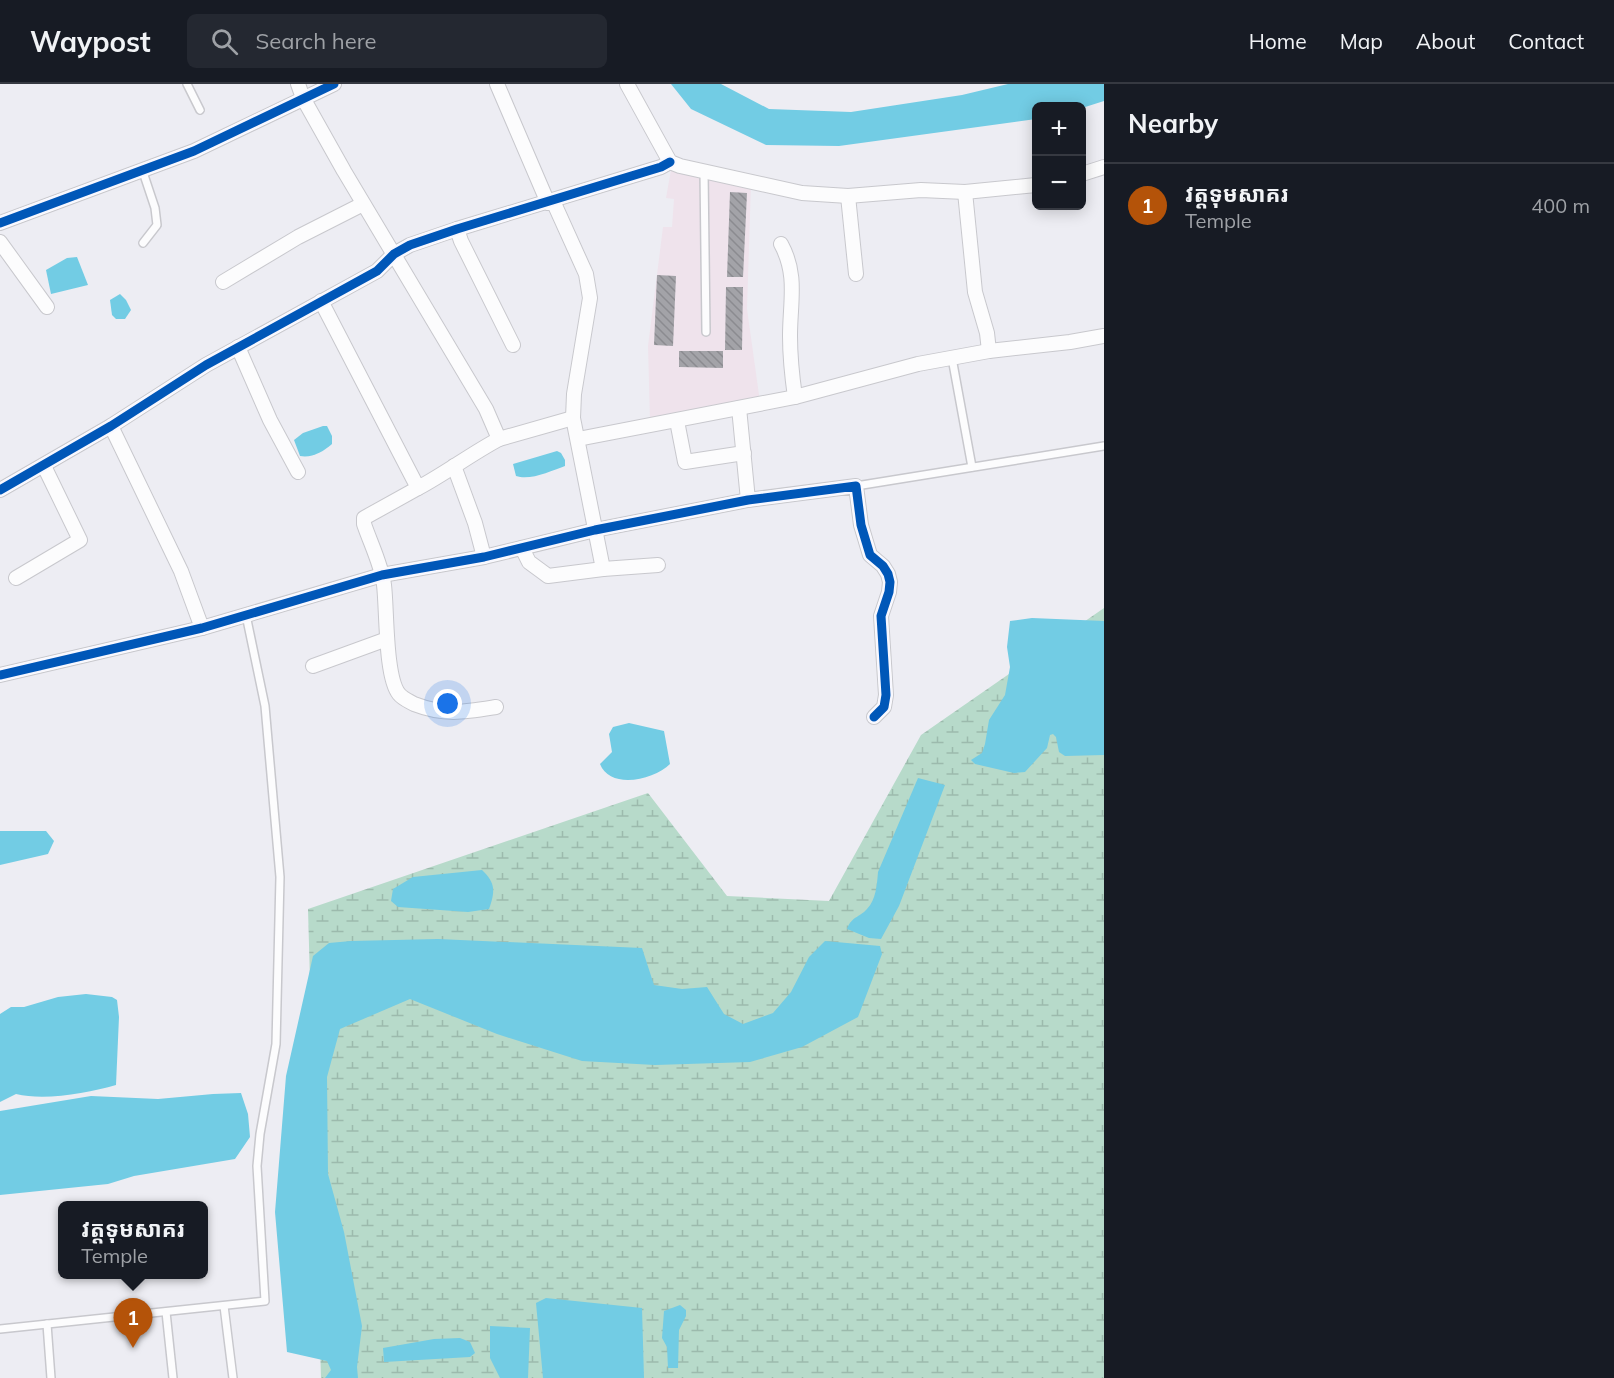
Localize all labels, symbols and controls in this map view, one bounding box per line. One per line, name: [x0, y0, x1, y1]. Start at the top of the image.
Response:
search box: [187, 14, 607, 68]
text: Waypost: [30, 24, 151, 59]
icon: search: [208, 25, 241, 58]
text: Search here: [256, 27, 377, 55]
text: Home: [1249, 28, 1307, 54]
text: Map: [1340, 28, 1383, 54]
text: About: [1416, 28, 1475, 54]
text: Contact: [1508, 28, 1584, 54]
map controls: [1032, 102, 1086, 210]
button: +: [1032, 102, 1086, 156]
text: Nearby: [1128, 107, 1218, 140]
button: −: [1032, 156, 1086, 210]
text: វត្តទុមសាគរ: [1185, 180, 1288, 208]
text: 1: [1142, 193, 1154, 218]
text: 400 m: [1531, 193, 1590, 218]
text: Temple: [1185, 208, 1252, 233]
your location: [433, 689, 462, 718]
popup: [58, 1201, 208, 1279]
text: វត្តទុមសាគរ: [81, 1215, 185, 1243]
text: Temple: [81, 1243, 148, 1268]
pin: 1: [114, 1298, 152, 1348]

